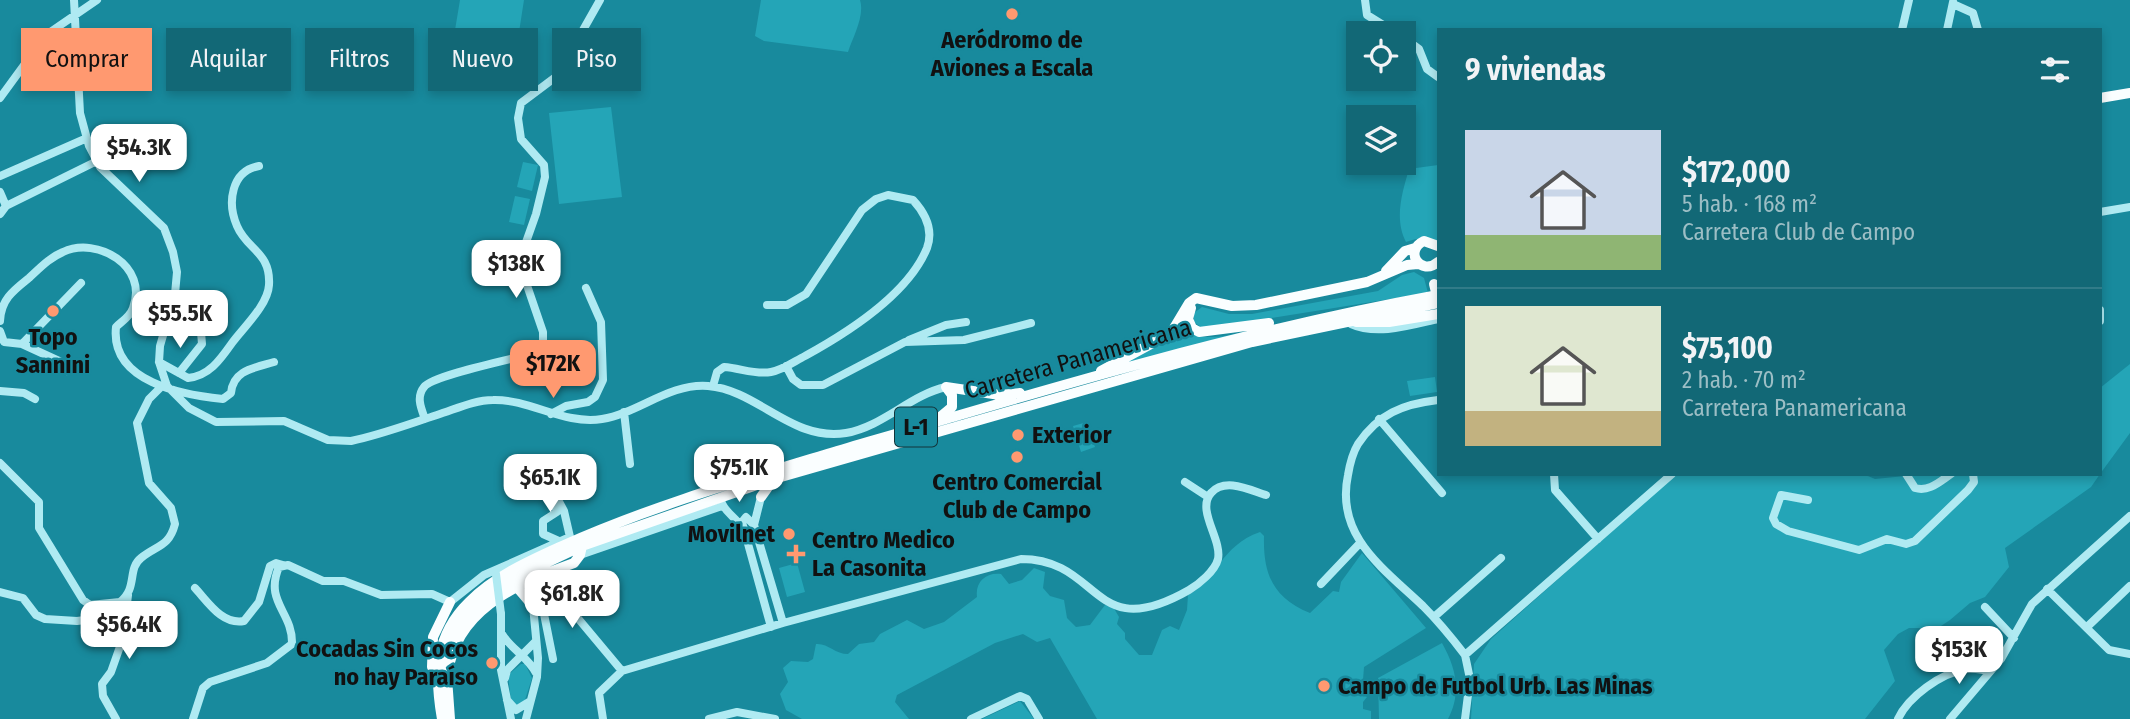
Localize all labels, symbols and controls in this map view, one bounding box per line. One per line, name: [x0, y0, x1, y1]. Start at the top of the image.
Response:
marker: Aeródromo de Aviones a Escala: [1004, 6, 1020, 22]
map controls: [1346, 21, 1416, 175]
button: locate: [1346, 21, 1416, 91]
place label: Aeródromo de Aviones a Escala: [930, 26, 1093, 82]
chip: Comprar: [21, 28, 152, 91]
chip: Alquilar: [166, 28, 291, 91]
chip: Filtros: [305, 28, 414, 91]
chip: Nuevo: [428, 28, 538, 91]
chip: Piso: [552, 28, 641, 91]
icon: filters: [2036, 51, 2074, 89]
text: 9 viviendas: [1465, 52, 1606, 88]
button: layers: [1346, 105, 1416, 175]
pin: $54.3K: [82, 124, 196, 184]
text: $54.3K: [107, 133, 171, 161]
text: $172,000: [1682, 154, 1791, 190]
icon: home: [1521, 158, 1605, 242]
text: 5 hab. · 168 m²: [1682, 190, 1817, 218]
text: Carretera Club de Campo: [1682, 218, 1915, 246]
pin: $138K: [467, 240, 565, 300]
text: $138K: [488, 249, 544, 277]
pin: $55.5K: [123, 290, 237, 350]
text: $55.5K: [148, 299, 212, 327]
marker: Topo Sannini: [45, 303, 61, 319]
street label: Carretera Panamericana: [961, 313, 1195, 405]
place label: Topo Sannini: [16, 323, 90, 379]
text: $75,100: [1682, 330, 1773, 366]
icon: home: [1521, 334, 1605, 418]
pin: $172K: [504, 340, 602, 400]
text: $172K: [526, 349, 580, 377]
text: 2 hab. · 70 m²: [1682, 366, 1806, 394]
text: Carretera Panamericana: [1682, 394, 1907, 422]
road number: L-1: [895, 408, 937, 446]
place label: Exterior: [1032, 421, 1112, 449]
marker: Exterior: [1010, 427, 1026, 443]
pin: $75.1K: [682, 444, 796, 504]
marker: Centro Comercial Club de Campo: [1009, 449, 1025, 465]
text: $75.1K: [710, 453, 768, 481]
pin: $65.1K: [493, 454, 607, 514]
text: $65.1K: [520, 463, 580, 491]
place label: Centro Comercial Club de Campo: [932, 468, 1102, 524]
place label: Movilnet: [688, 520, 776, 548]
marker: Movilnet: [781, 526, 797, 542]
place label: Centro Medico La Casonita: [812, 526, 955, 582]
marker: Centro Medico La Casonita: [786, 544, 806, 564]
pin: $61.8K: [515, 570, 629, 630]
text: $61.8K: [541, 579, 603, 607]
pin: $56.4K: [72, 602, 186, 661]
text: $56.4K: [97, 610, 161, 638]
pin: $153K: [1910, 626, 2008, 686]
place label: Cocadas Sin Cocos no hay Paraíso: [296, 635, 478, 691]
text: $153K: [1931, 635, 1987, 663]
marker: Cocadas Sin Cocos no hay Paraíso: [484, 655, 500, 671]
place label: Campo de Futbol Urb. Las Minas: [1338, 672, 1653, 700]
marker: Campo de Futbol Urb. Las Minas: [1316, 678, 1332, 694]

